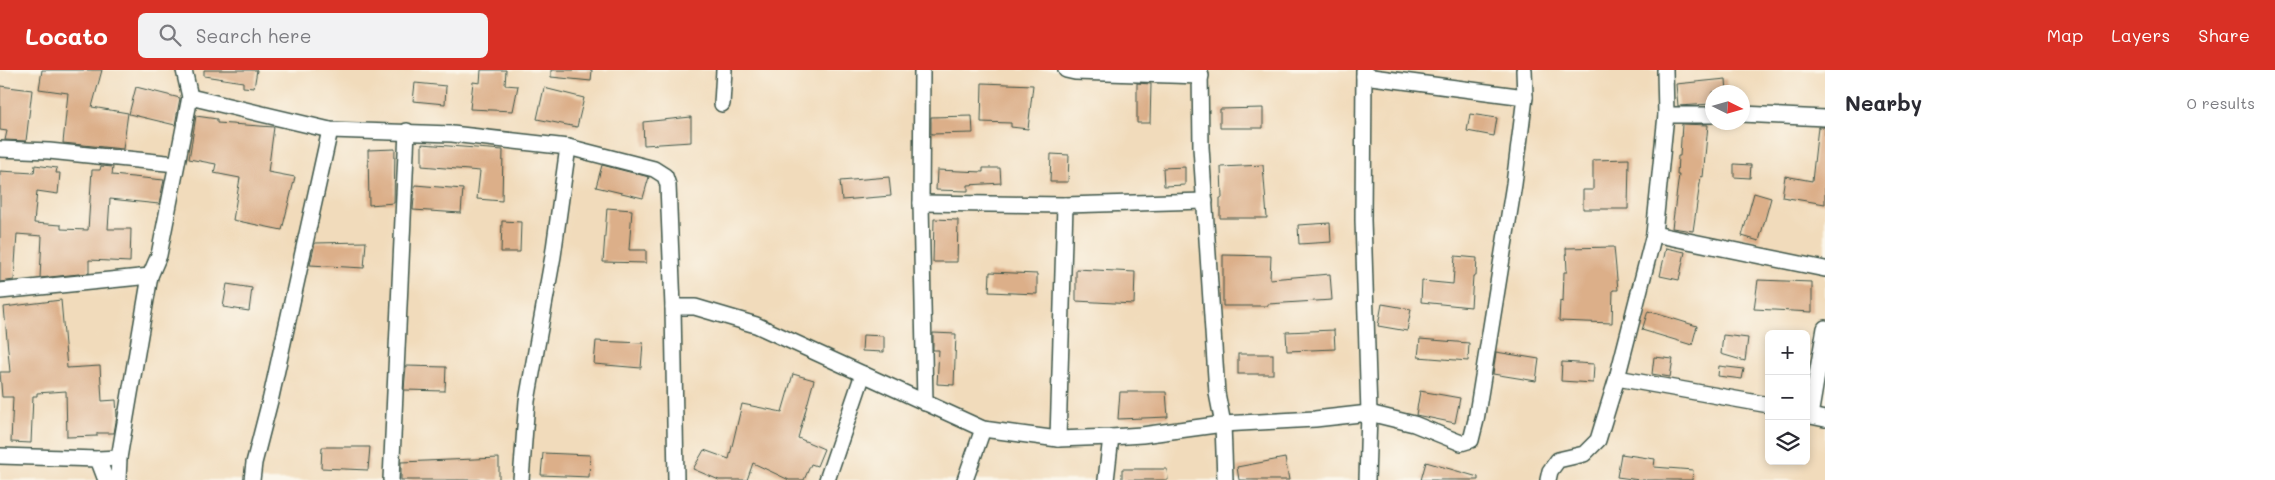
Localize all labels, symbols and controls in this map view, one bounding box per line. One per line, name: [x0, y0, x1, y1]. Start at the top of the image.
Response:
search box: [138, 13, 488, 58]
text: Locato: [25, 20, 108, 51]
icon: search: [156, 21, 184, 49]
text: Search here: [196, 23, 311, 48]
text: Map: [2047, 23, 2083, 47]
text: Layers: [2111, 23, 2170, 47]
text: Share: [2198, 23, 2250, 47]
north arrow: [1705, 85, 1750, 130]
text: Nearby: [1845, 89, 1922, 116]
text: 0 results: [2187, 92, 2255, 113]
map controls: [1765, 330, 1810, 465]
button: +: [1765, 330, 1810, 375]
button: −: [1765, 375, 1810, 420]
button: layers: [1765, 420, 1810, 465]

